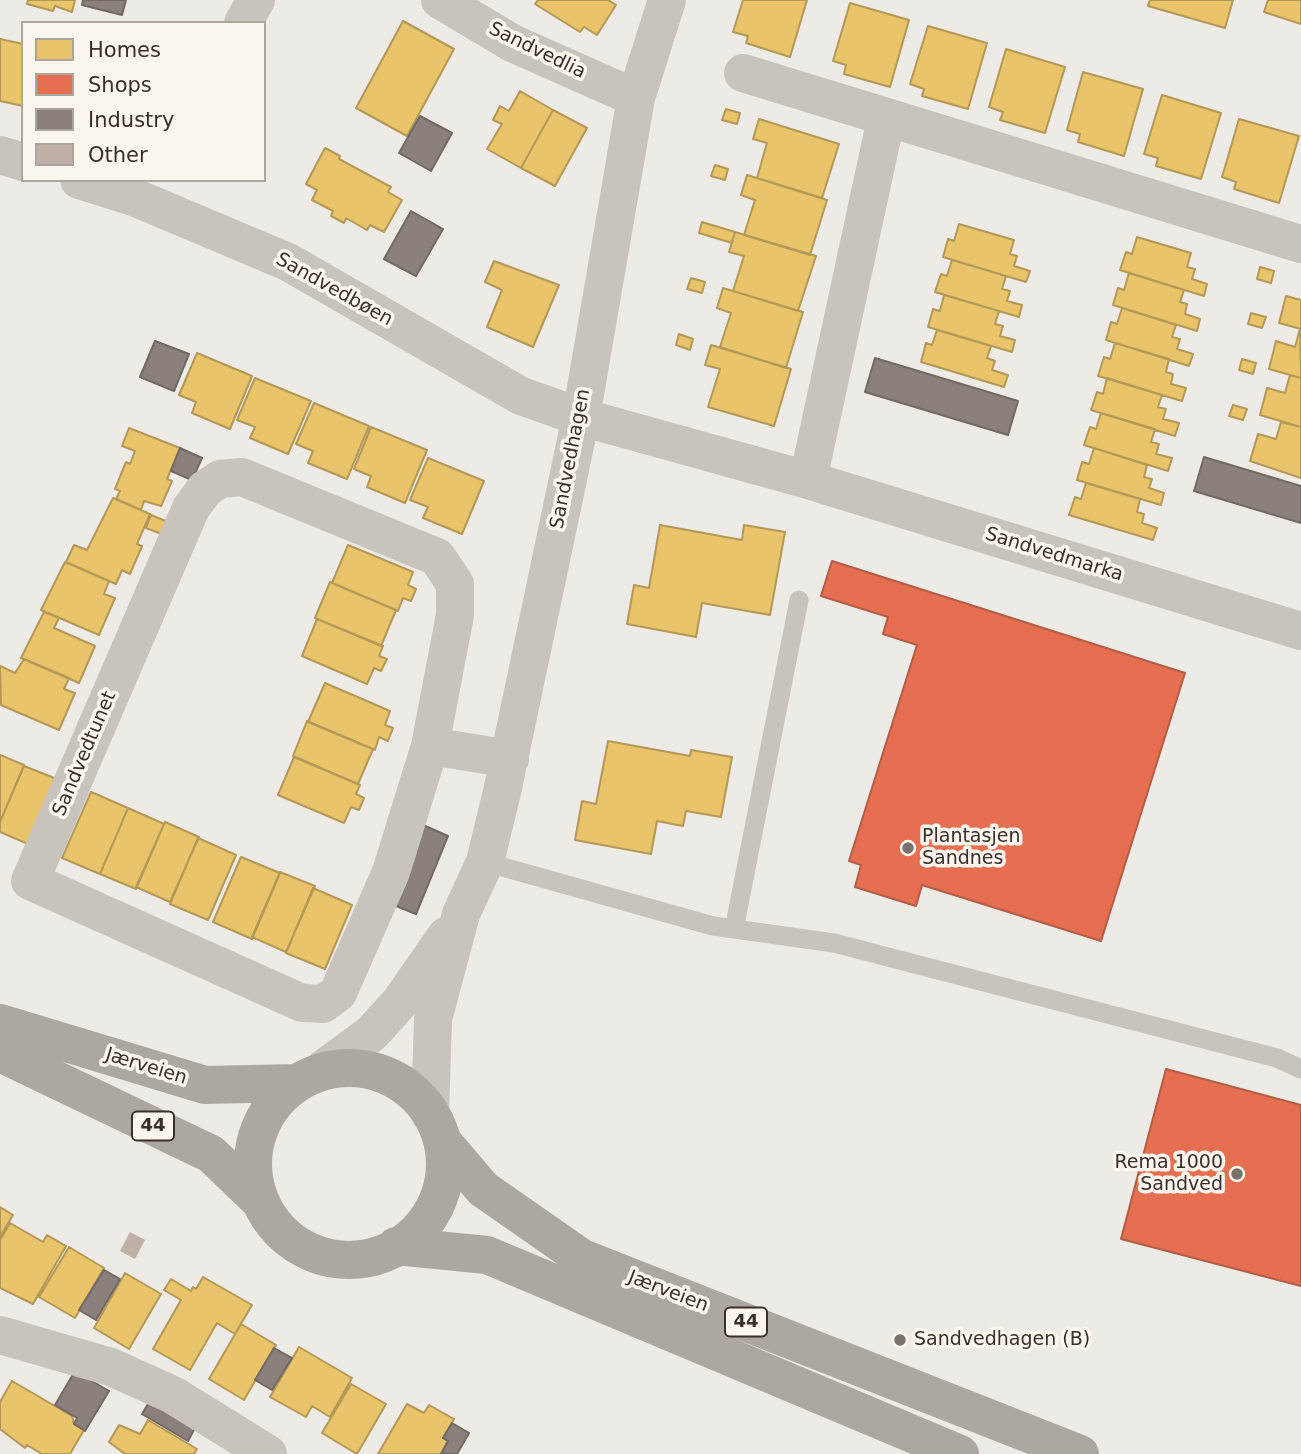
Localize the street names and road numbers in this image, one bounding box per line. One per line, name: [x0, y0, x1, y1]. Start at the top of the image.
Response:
street label: Sandvedlia: [485, 18, 589, 84]
street label: Sandvedbøen: [272, 248, 396, 332]
street label: Sandvedhagen: [546, 387, 596, 531]
street label: Sandvedmarka: [982, 523, 1126, 587]
street label: Sandvedtunet: [48, 688, 122, 820]
street label: Jærveien: [102, 1044, 190, 1090]
road number: 44: [132, 1112, 174, 1140]
street label: Jærveien: [625, 1266, 711, 1318]
road number: 44: [725, 1308, 767, 1336]

